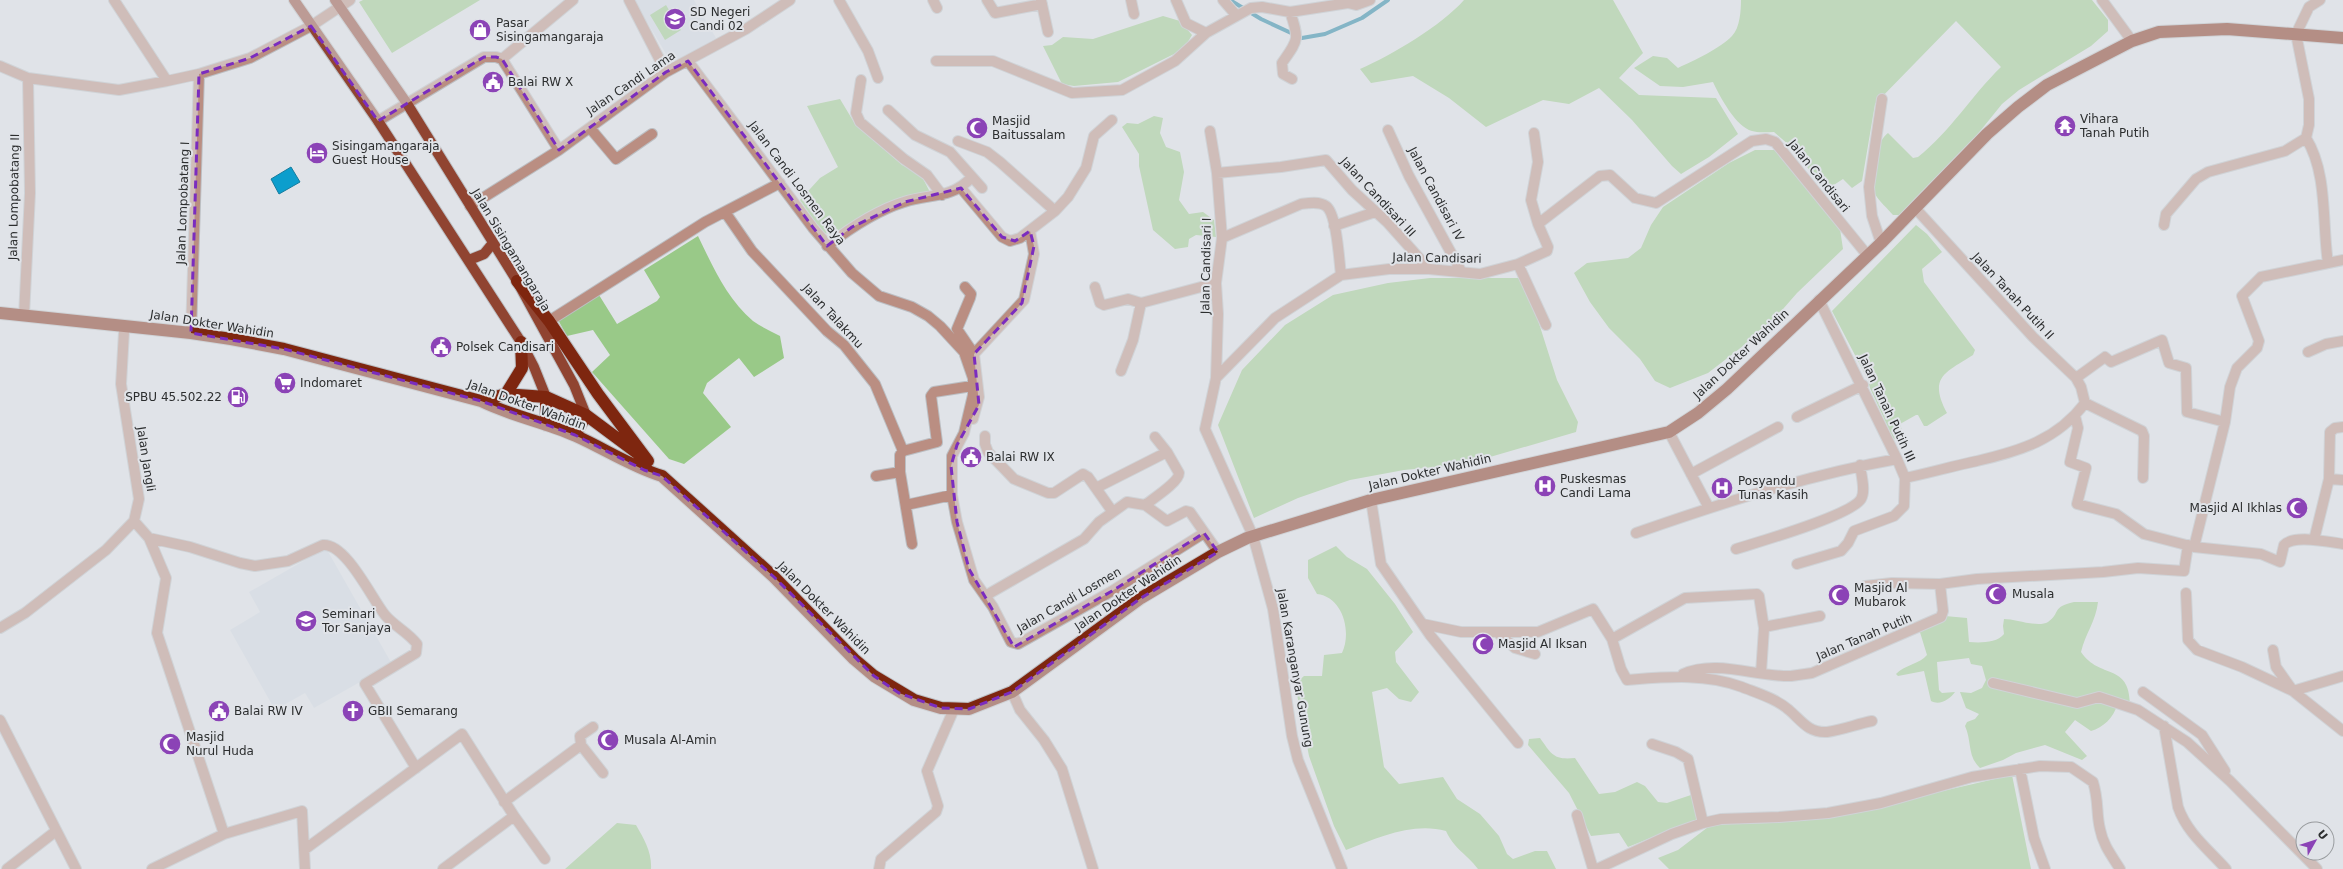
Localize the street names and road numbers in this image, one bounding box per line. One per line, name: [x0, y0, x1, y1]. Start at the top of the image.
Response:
street label: Jalan Candi Lama: [583, 48, 678, 118]
street label: Jalan Candi Losmen Raya: [745, 117, 848, 248]
street label: Jalan Lompobatang II: [6, 134, 22, 261]
street label: Jalan Candisari: [1785, 136, 1852, 215]
street label: Jalan Lompobatang I: [174, 141, 192, 266]
street label: Jalan Candisari IV: [1405, 144, 1467, 244]
street label: Jalan Candisari III: [1337, 154, 1418, 240]
street label: Jalan Sisingamangaraja: [468, 185, 553, 314]
street label: Jalan Candisari I: [1198, 218, 1214, 315]
street label: Jalan Tanah Putih II: [1969, 249, 2057, 342]
street label: Jalan Candisari: [1391, 250, 1482, 266]
street label: Jalan Talakmu: [799, 280, 866, 351]
street label: Jalan Dokter Wahidin: [1690, 306, 1792, 403]
street label: Jalan Dokter Wahidin: [148, 307, 275, 341]
street label: Jalan Tanah Putih III: [1856, 351, 1918, 464]
street label: Jalan Dokter Wahidin: [465, 377, 588, 433]
street label: Jalan Jangli: [134, 424, 158, 493]
street label: Jalan Dokter Wahidin: [1366, 451, 1493, 493]
street label: Jalan Dokter Wahidin: [1071, 552, 1184, 634]
street label: Jalan Dokter Wahidin: [774, 558, 873, 657]
street label: Jalan Candi Losmen: [1014, 564, 1124, 636]
street label: Jalan Karanganyar Gunung: [1274, 587, 1316, 749]
street label: Jalan Tanah Putih: [1813, 611, 1914, 664]

